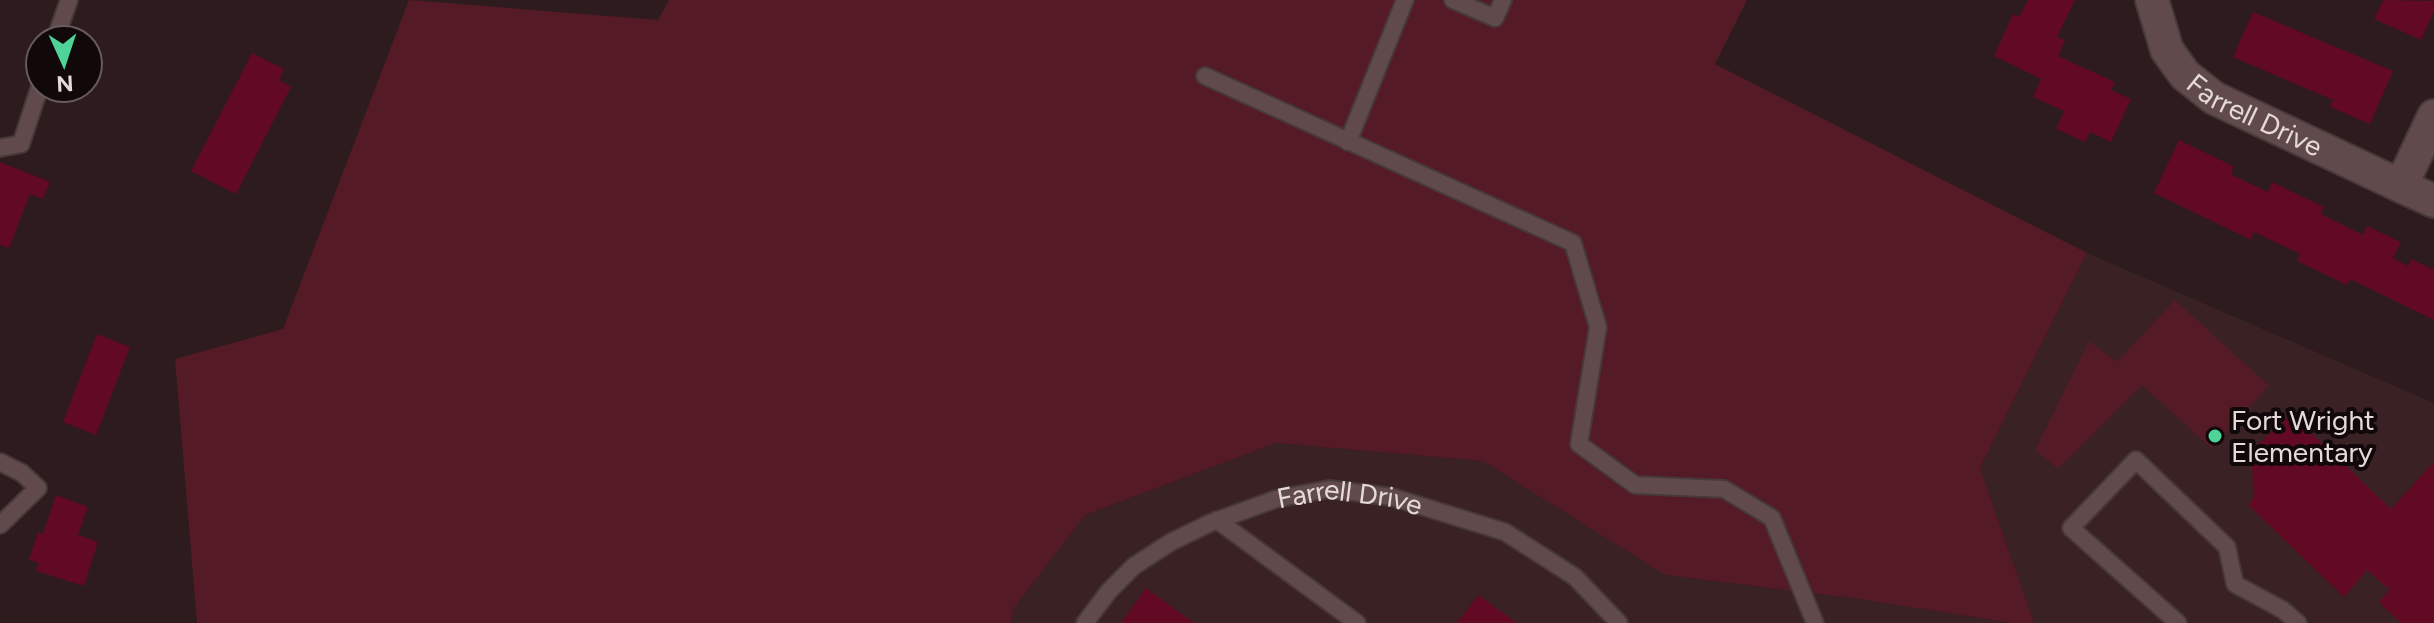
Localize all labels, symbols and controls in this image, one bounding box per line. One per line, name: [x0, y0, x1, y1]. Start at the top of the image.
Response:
north arrow: [24, 24, 104, 104]
street label: Farrell Drive: [2180, 66, 2328, 164]
text: N: [56, 70, 74, 97]
place label: Fort Wright Elementary: [2231, 403, 2375, 469]
marker: Fort Wright Elementary: [2206, 427, 2224, 445]
street label: Farrell Drive: [1274, 472, 1427, 522]

